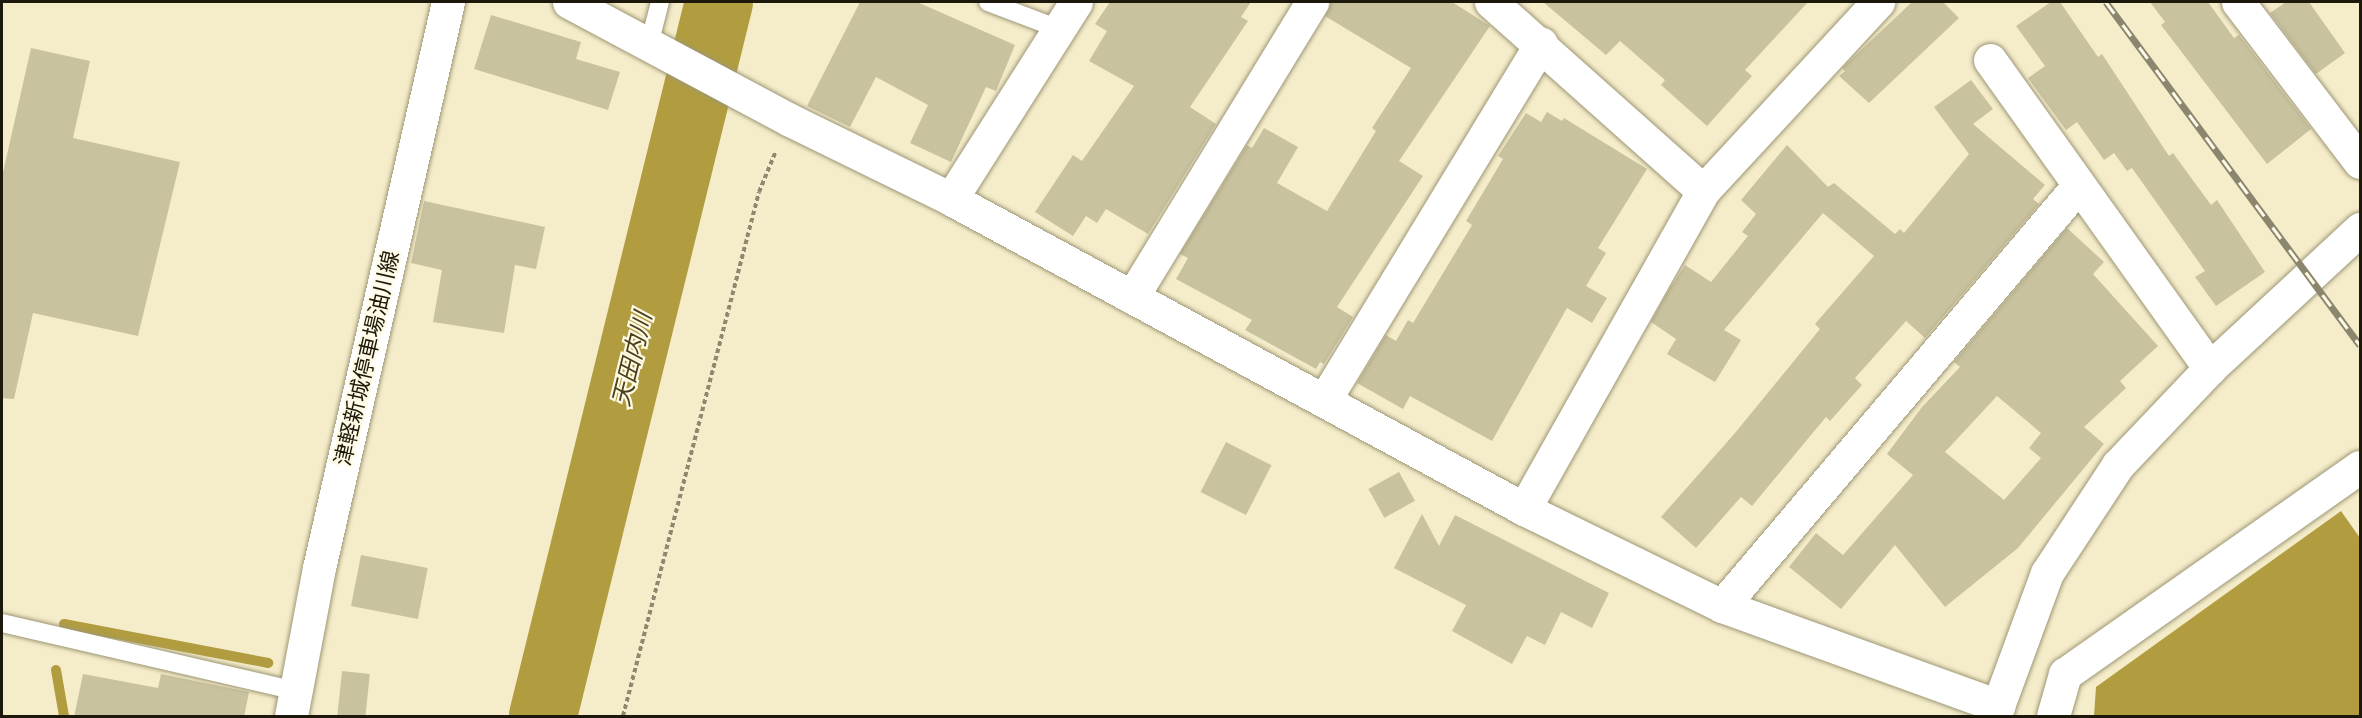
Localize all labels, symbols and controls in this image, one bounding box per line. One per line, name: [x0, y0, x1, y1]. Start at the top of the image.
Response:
street label: 津軽新城停車場油川線: [328, 248, 404, 468]
water label: 天田内川: [605, 309, 657, 409]

